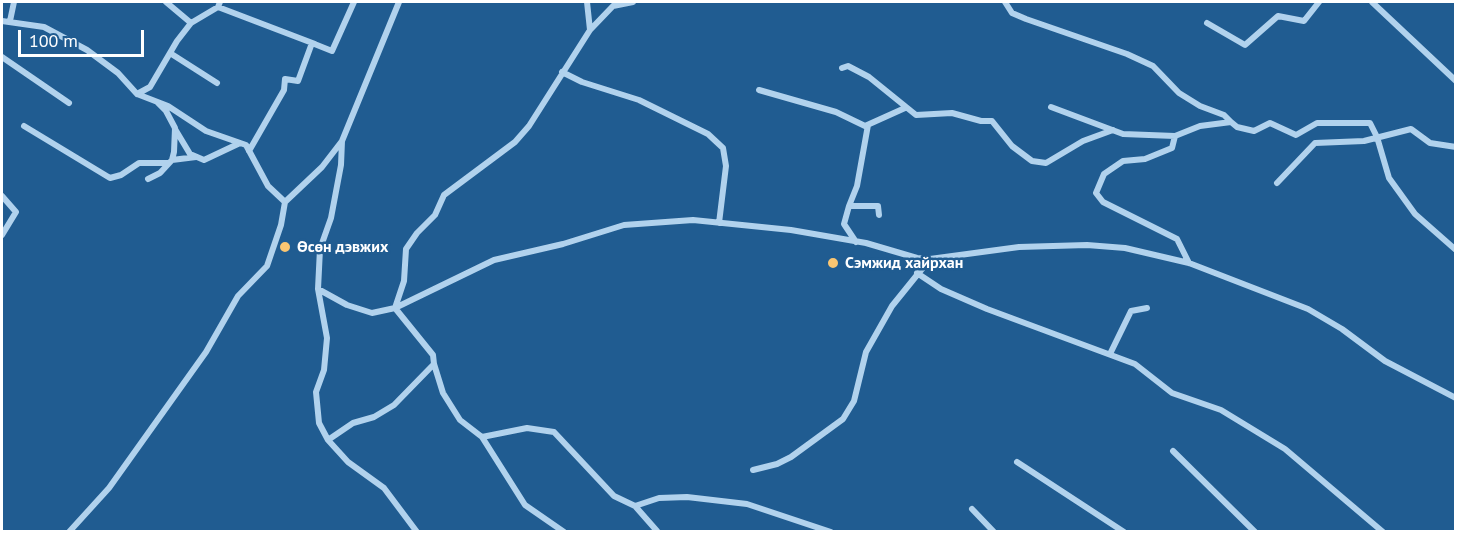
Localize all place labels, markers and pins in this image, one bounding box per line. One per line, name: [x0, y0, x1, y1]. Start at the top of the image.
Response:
place label: Өсөн дэвжих: [297, 237, 388, 257]
marker: Өсөн дэвжих: [278, 240, 292, 254]
place label: Сэмжид хайрхан: [845, 253, 963, 273]
marker: Сэмжид хайрхан: [826, 256, 840, 270]

